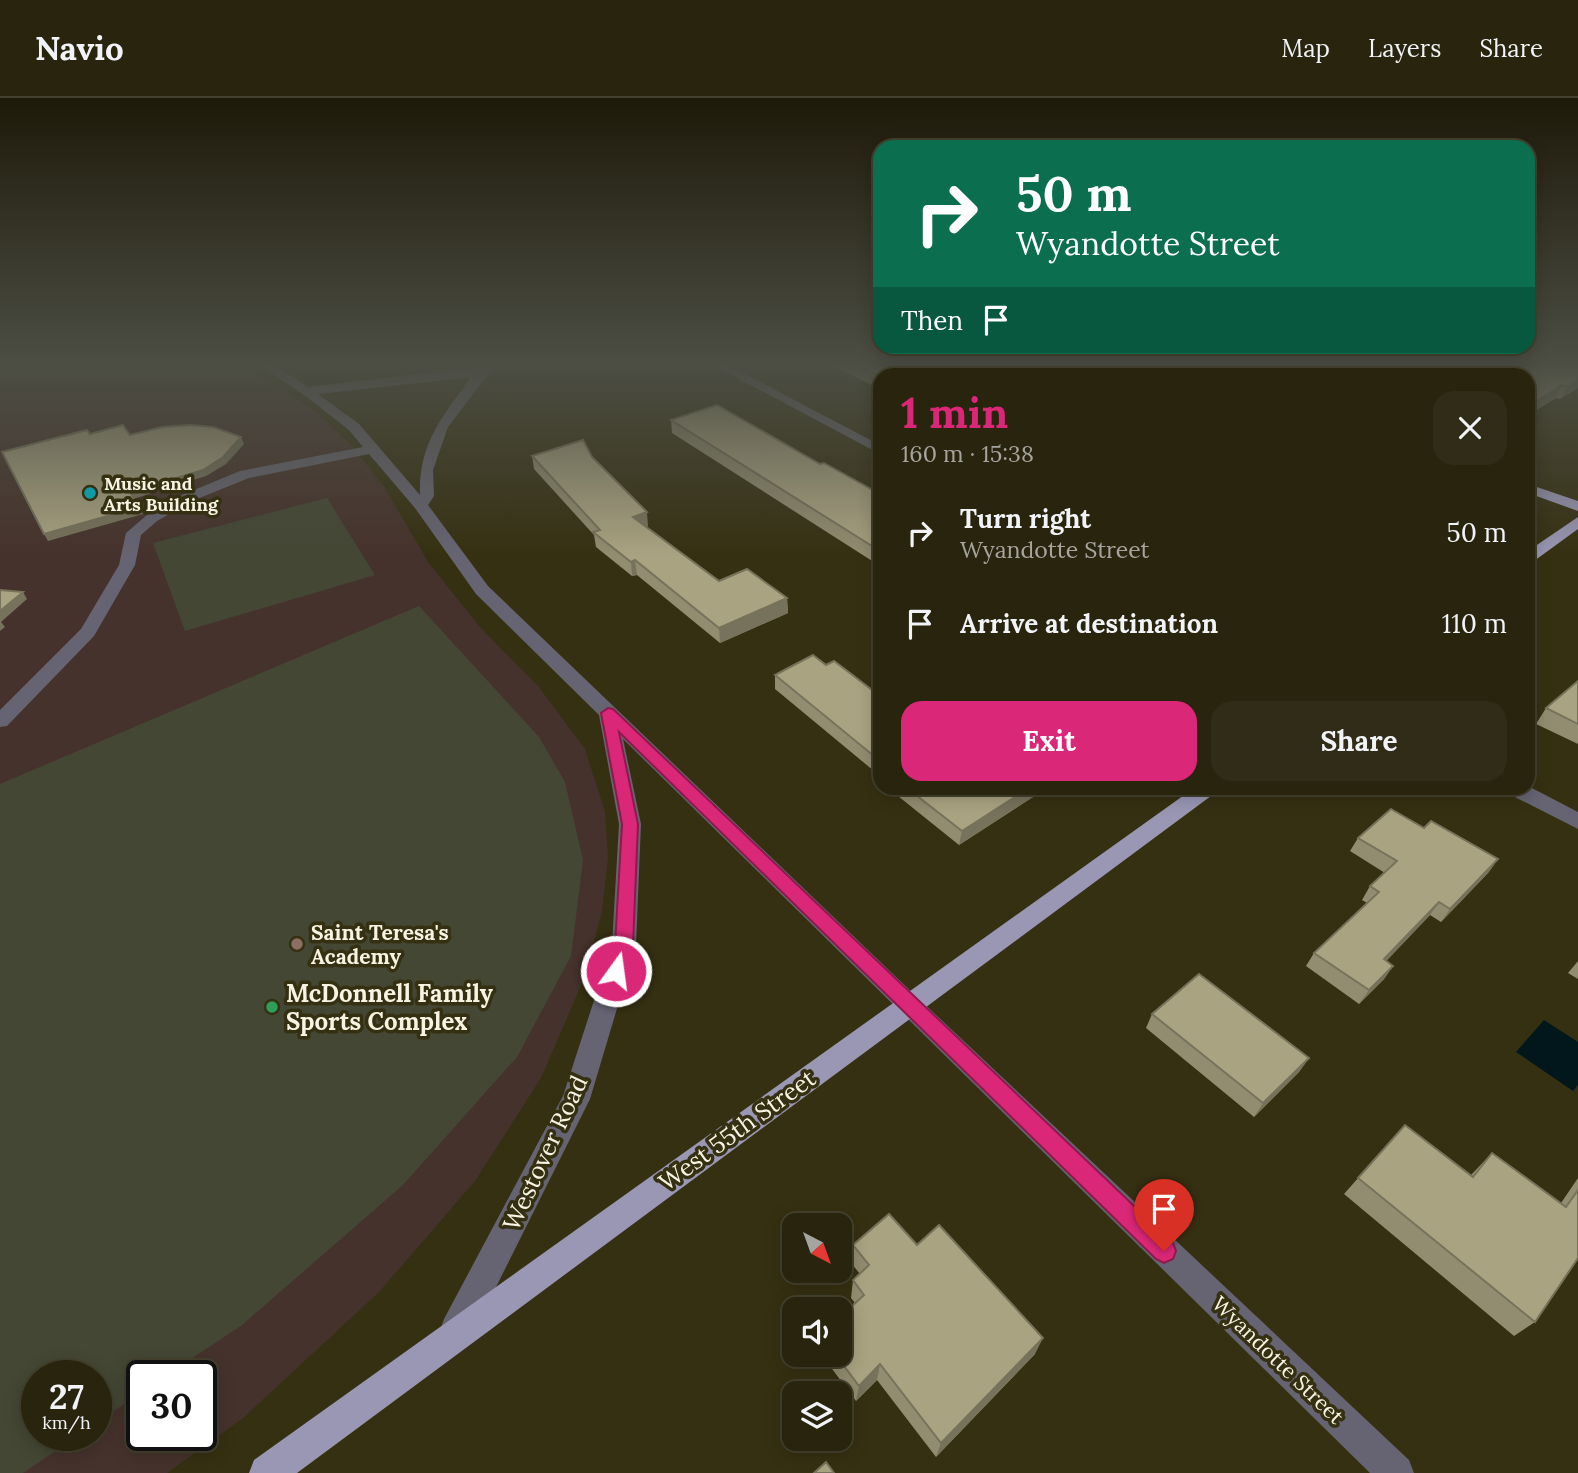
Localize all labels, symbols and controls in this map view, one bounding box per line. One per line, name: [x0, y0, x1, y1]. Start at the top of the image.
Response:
text: Navio: [35, 27, 124, 69]
text: Map: [1281, 33, 1330, 64]
text: Layers: [1368, 33, 1441, 64]
text: Share: [1479, 33, 1543, 64]
text: 50 m: [1016, 162, 1132, 224]
icon: right: [901, 168, 992, 259]
text: Wyandotte Street: [1016, 223, 1280, 264]
icon: arrive: [977, 301, 1015, 339]
text: Then: [901, 304, 963, 337]
text: 1 min: [901, 386, 1008, 440]
button: close: [1433, 391, 1507, 465]
text: 160 m · 15:38: [901, 439, 1034, 468]
place label: Music and Arts Building: [104, 472, 219, 516]
marker: Music and Arts Building: [82, 485, 98, 501]
text: Turn right: [960, 502, 1091, 535]
icon: right: [901, 514, 939, 552]
text: 50 m: [1447, 516, 1507, 549]
text: Wyandotte Street: [960, 535, 1149, 564]
icon: arrive: [901, 605, 939, 643]
text: Arrive at destination: [960, 607, 1218, 640]
text: 110 m: [1442, 607, 1507, 640]
button: Exit: [901, 701, 1197, 781]
button: Share: [1211, 701, 1507, 781]
place label: Saint Teresa's Academy: [311, 919, 449, 970]
position arrow: [579, 934, 653, 1008]
marker: Saint Teresa's Academy: [289, 936, 305, 952]
place label: McDonnell Family Sports Complex: [286, 978, 494, 1037]
marker: McDonnell Family Sports Complex: [264, 999, 280, 1015]
street label: West 55th Street: [652, 1062, 822, 1197]
street label: Westover Road: [496, 1070, 594, 1236]
pin: [1134, 1179, 1194, 1251]
icon: arrive: [1145, 1190, 1183, 1228]
north arrow: [782, 1213, 852, 1283]
map controls: [782, 1213, 852, 1451]
street label: Wyandotte Street: [1206, 1290, 1350, 1430]
button: sound: [782, 1297, 852, 1367]
speed limit sign: 30: [126, 1360, 217, 1451]
text: 27: [49, 1374, 84, 1419]
button: layers: [782, 1381, 852, 1451]
text: km/h: [42, 1411, 91, 1434]

